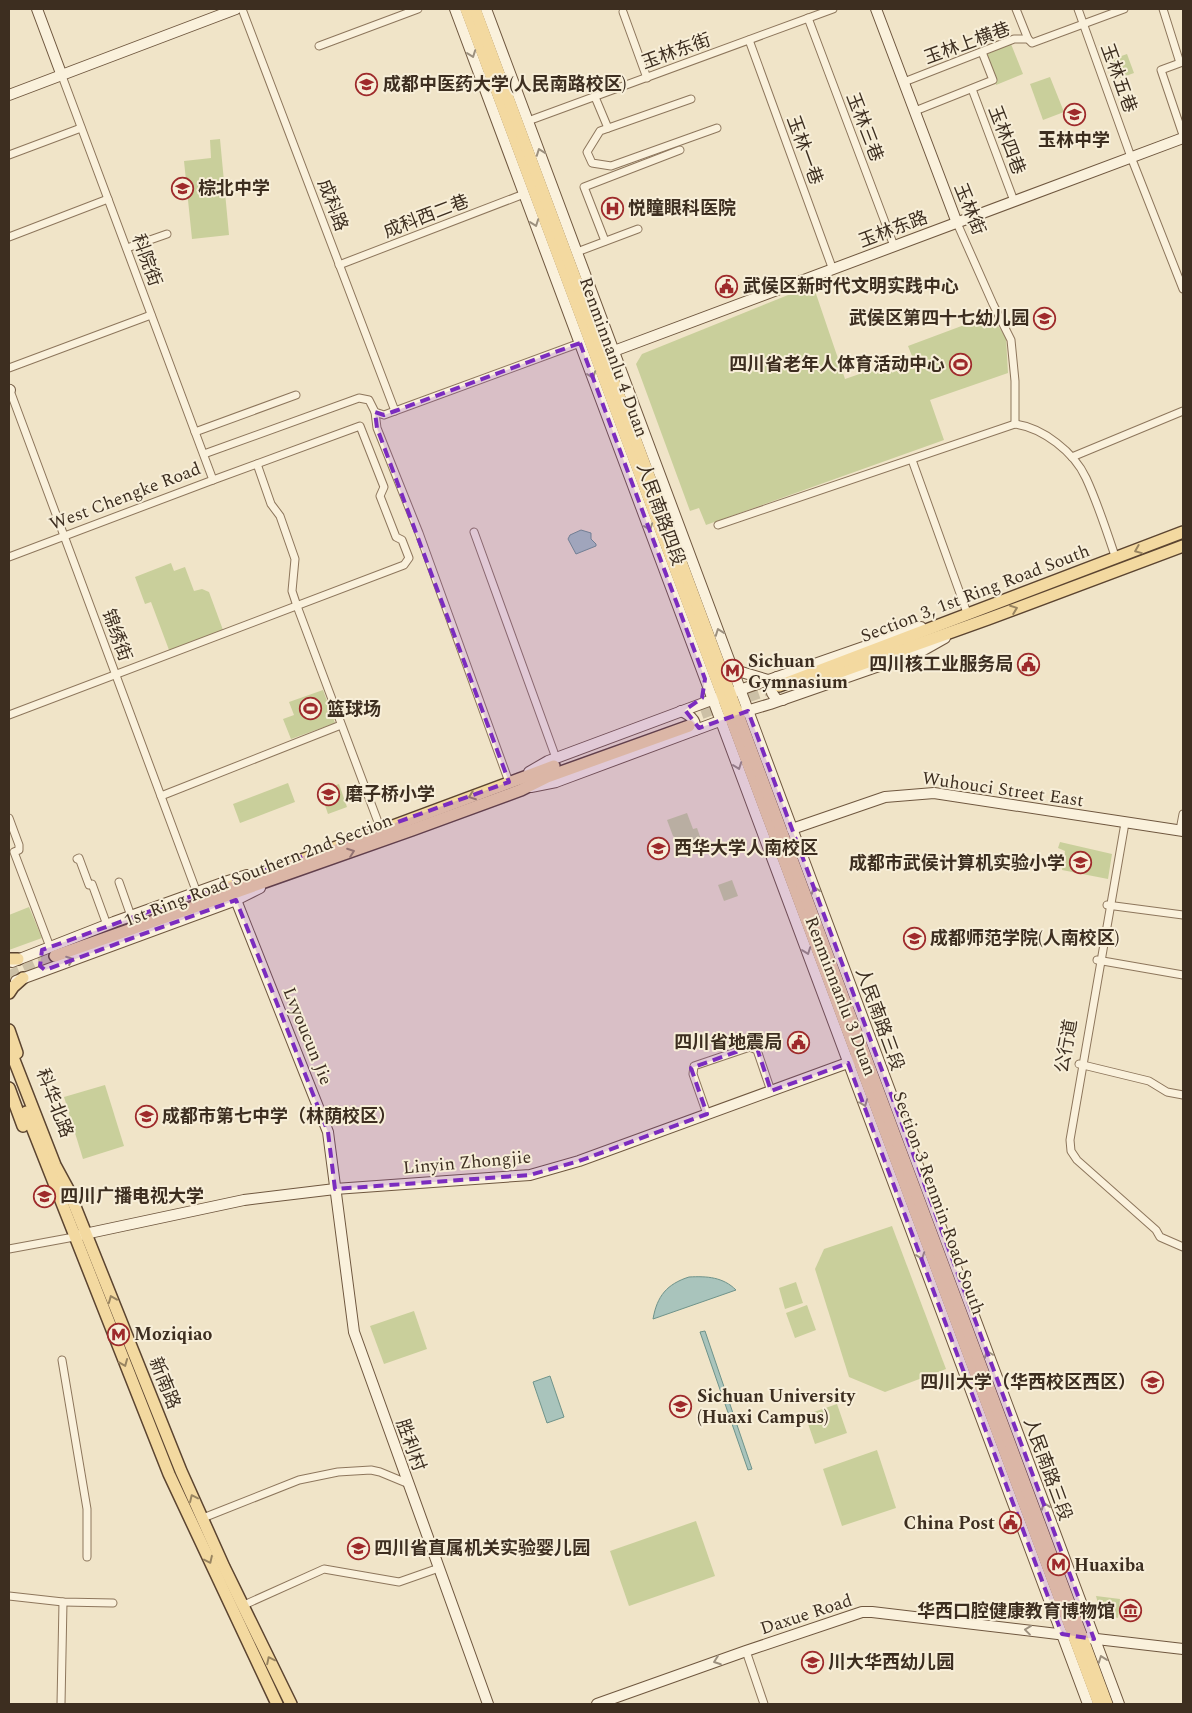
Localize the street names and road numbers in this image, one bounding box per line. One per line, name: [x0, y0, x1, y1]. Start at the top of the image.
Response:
street label: 玉林上横巷: [920, 15, 1014, 72]
street label: 玉林东街: [638, 26, 715, 76]
street label: 玉林五巷: [1094, 40, 1144, 117]
street label: 玉林三巷: [839, 89, 890, 166]
street label: 玉林四巷: [981, 102, 1032, 179]
street label: 玉林一巷: [780, 112, 830, 189]
street label: 成科路: [310, 175, 355, 235]
street label: 玉林街: [947, 179, 992, 239]
street label: 成科西二巷: [379, 188, 473, 245]
street label: 玉林东路: [855, 204, 932, 255]
street label: 科院街: [125, 230, 168, 290]
street label: Renminnanlu 4 Duan: [572, 273, 655, 441]
street label: West Chengke Road: [46, 455, 205, 538]
street label: 人民南路四段: [629, 459, 692, 570]
street label: Section 3, 1st Ring Road South: [857, 537, 1094, 650]
street label: 锦绣街: [95, 605, 138, 665]
street label: Wuhouci Street East: [920, 765, 1085, 814]
street label: 1st Ring Road Southern 2nd Section: [120, 807, 396, 934]
street label: Renminnanlu 3 Duan: [798, 912, 883, 1080]
street label: 人民南路三段: [848, 964, 911, 1075]
street label: Lvyoucun Jie: [276, 983, 339, 1089]
street label: 公行道: [1049, 1017, 1084, 1075]
street label: 科华北路: [29, 1065, 80, 1142]
street label: Section 3 Renmin Road South: [885, 1088, 992, 1319]
street label: Linyin Zhongjie: [402, 1143, 532, 1182]
street label: 新南路: [142, 1353, 187, 1413]
street label: 人民南路三段: [1016, 1414, 1079, 1525]
street label: 胜利村: [389, 1415, 432, 1475]
street label: Daxue Road: [757, 1587, 856, 1642]

